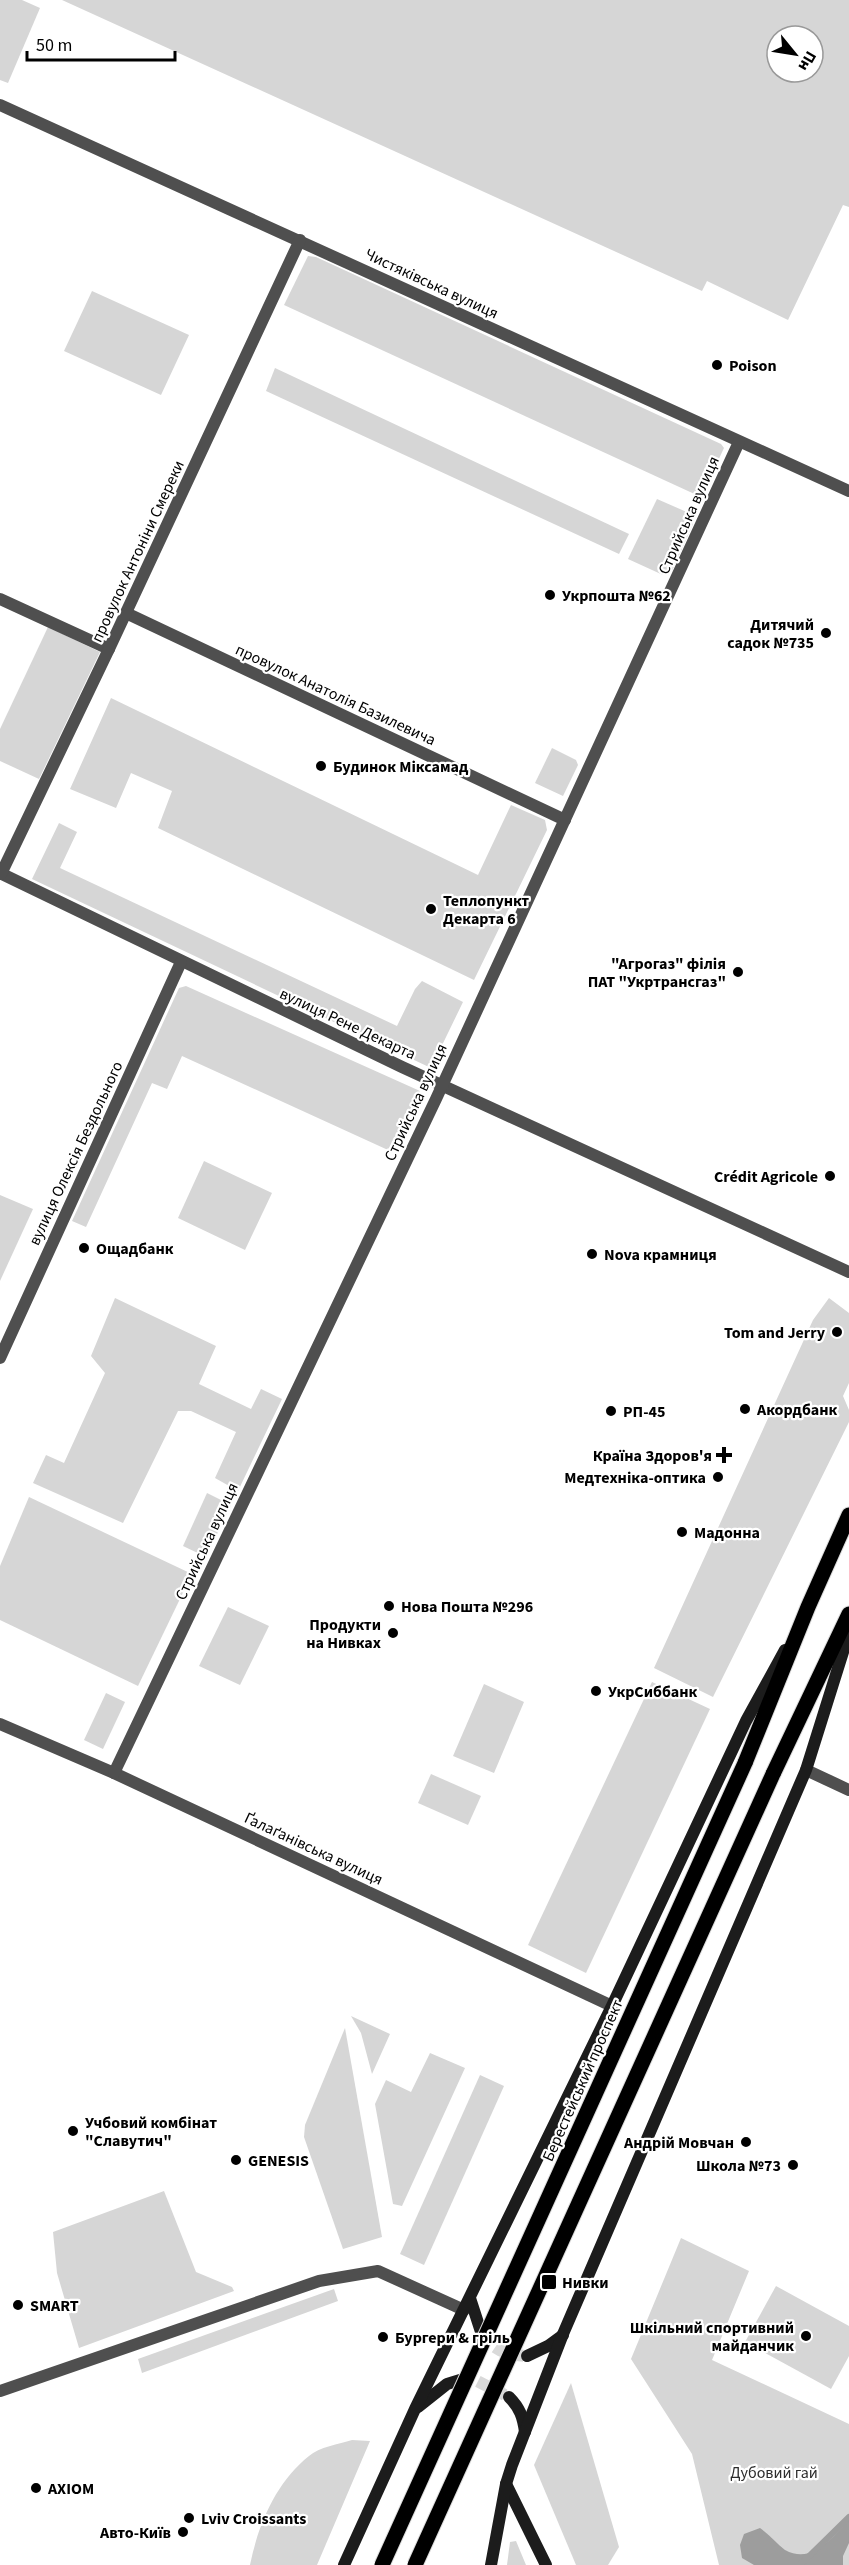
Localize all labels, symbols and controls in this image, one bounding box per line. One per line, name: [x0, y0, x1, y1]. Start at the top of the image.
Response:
scale bar: [27, 24, 176, 62]
north arrow: [765, 24, 825, 84]
text: 50 m: [36, 33, 72, 58]
text: Пн: [793, 47, 822, 75]
street label: Чистяківська вулиця: [361, 243, 502, 325]
place label: Poison: [729, 355, 777, 377]
marker: Poison: [710, 358, 724, 372]
street label: Стрийська вулиця: [653, 453, 725, 578]
street label: провулок Антоніни Смереки: [86, 457, 190, 646]
place label: Укрпошта №62: [562, 585, 671, 607]
marker: Укрпошта №62: [543, 588, 557, 602]
place label: Дитячий садок №735: [727, 614, 814, 654]
marker: Дитячий садок №735: [819, 626, 833, 640]
street label: провулок Анатолія Базилевича: [232, 639, 439, 751]
place label: Будинок Міксамад: [333, 756, 469, 778]
marker: Будинок Міксамад: [314, 759, 328, 773]
place label: Теплопункт Декарта 6: [443, 890, 529, 930]
marker: Теплопункт Декарта 6: [424, 902, 438, 916]
place label: "Агрогаз" філія ПАТ "Укртрансгаз": [588, 953, 726, 993]
marker: "Агрогаз" філія ПАТ "Укртрансгаз": [731, 965, 745, 979]
street label: вулиця Рене Декарта: [276, 983, 419, 1065]
street label: Стрийська вулиця: [379, 1040, 453, 1165]
street label: вулиця Олексія Бездольного: [23, 1058, 128, 1249]
place label: Crédit Agricole: [714, 1166, 818, 1188]
marker: Crédit Agricole: [823, 1169, 837, 1183]
place label: Ощадбанк: [96, 1238, 174, 1260]
marker: Ощадбанк: [77, 1241, 91, 1255]
place label: Nova крамниця: [604, 1244, 717, 1266]
marker: Nova крамниця: [585, 1247, 599, 1261]
place label: Tom and Jerry: [724, 1322, 826, 1344]
marker: Tom and Jerry: [830, 1325, 844, 1339]
place label: Акордбанк: [756, 1399, 837, 1421]
place label: РП-45: [623, 1401, 665, 1423]
marker: Акордбанк: [738, 1402, 752, 1416]
marker: РП-45: [604, 1404, 618, 1418]
place label: Країна Здоров'я: [593, 1445, 712, 1467]
marker: Країна Здоров'я: [717, 1448, 731, 1462]
place label: Медтехніка-оптика: [564, 1467, 706, 1489]
marker: Медтехніка-оптика: [711, 1470, 725, 1484]
street label: Стрийська вулиця: [170, 1479, 244, 1604]
place label: Мадонна: [694, 1522, 760, 1544]
marker: Мадонна: [675, 1525, 689, 1539]
place label: Нова Пошта №296: [401, 1596, 533, 1618]
marker: Нова Пошта №296: [382, 1599, 396, 1613]
place label: Продукти на Нивках: [306, 1614, 381, 1654]
marker: Продукти на Нивках: [386, 1626, 400, 1640]
place label: УкрСиббанк: [608, 1681, 698, 1703]
marker: УкрСиббанк: [589, 1684, 603, 1698]
street label: Ґалаґанівська вулиця: [241, 1807, 386, 1891]
street label: Берестейський проспект: [537, 1996, 629, 2165]
place label: Учбовий комбінат "Славутич": [85, 2112, 217, 2152]
marker: Учбовий комбінат "Славутич": [66, 2124, 80, 2138]
place label: Андрій Мовчан: [623, 2132, 734, 2154]
marker: Андрій Мовчан: [739, 2135, 753, 2149]
place label: GENESIS: [248, 2150, 309, 2172]
marker: GENESIS: [229, 2153, 243, 2167]
place label: Школа №73: [696, 2155, 781, 2177]
marker: Школа №73: [786, 2158, 800, 2172]
place label: Нивки: [562, 2272, 609, 2294]
marker: Нивки: [540, 2273, 558, 2291]
place label: SMART: [30, 2295, 79, 2317]
marker: SMART: [11, 2298, 25, 2312]
place label: Шкільний спортивний майданчик: [630, 2317, 794, 2357]
place label: Бургери & гріль: [395, 2327, 510, 2349]
marker: Шкільний спортивний майданчик: [799, 2329, 813, 2343]
marker: Бургери & гріль: [376, 2330, 390, 2344]
park label: Дубовий гай: [730, 2462, 818, 2484]
place label: AXIOM: [47, 2478, 94, 2500]
marker: AXIOM: [29, 2481, 43, 2495]
place label: Lviv Croissants: [201, 2508, 306, 2530]
marker: Lviv Croissants: [182, 2511, 196, 2525]
place label: Авто-Київ: [99, 2522, 171, 2544]
marker: Авто-Київ: [176, 2525, 190, 2539]

